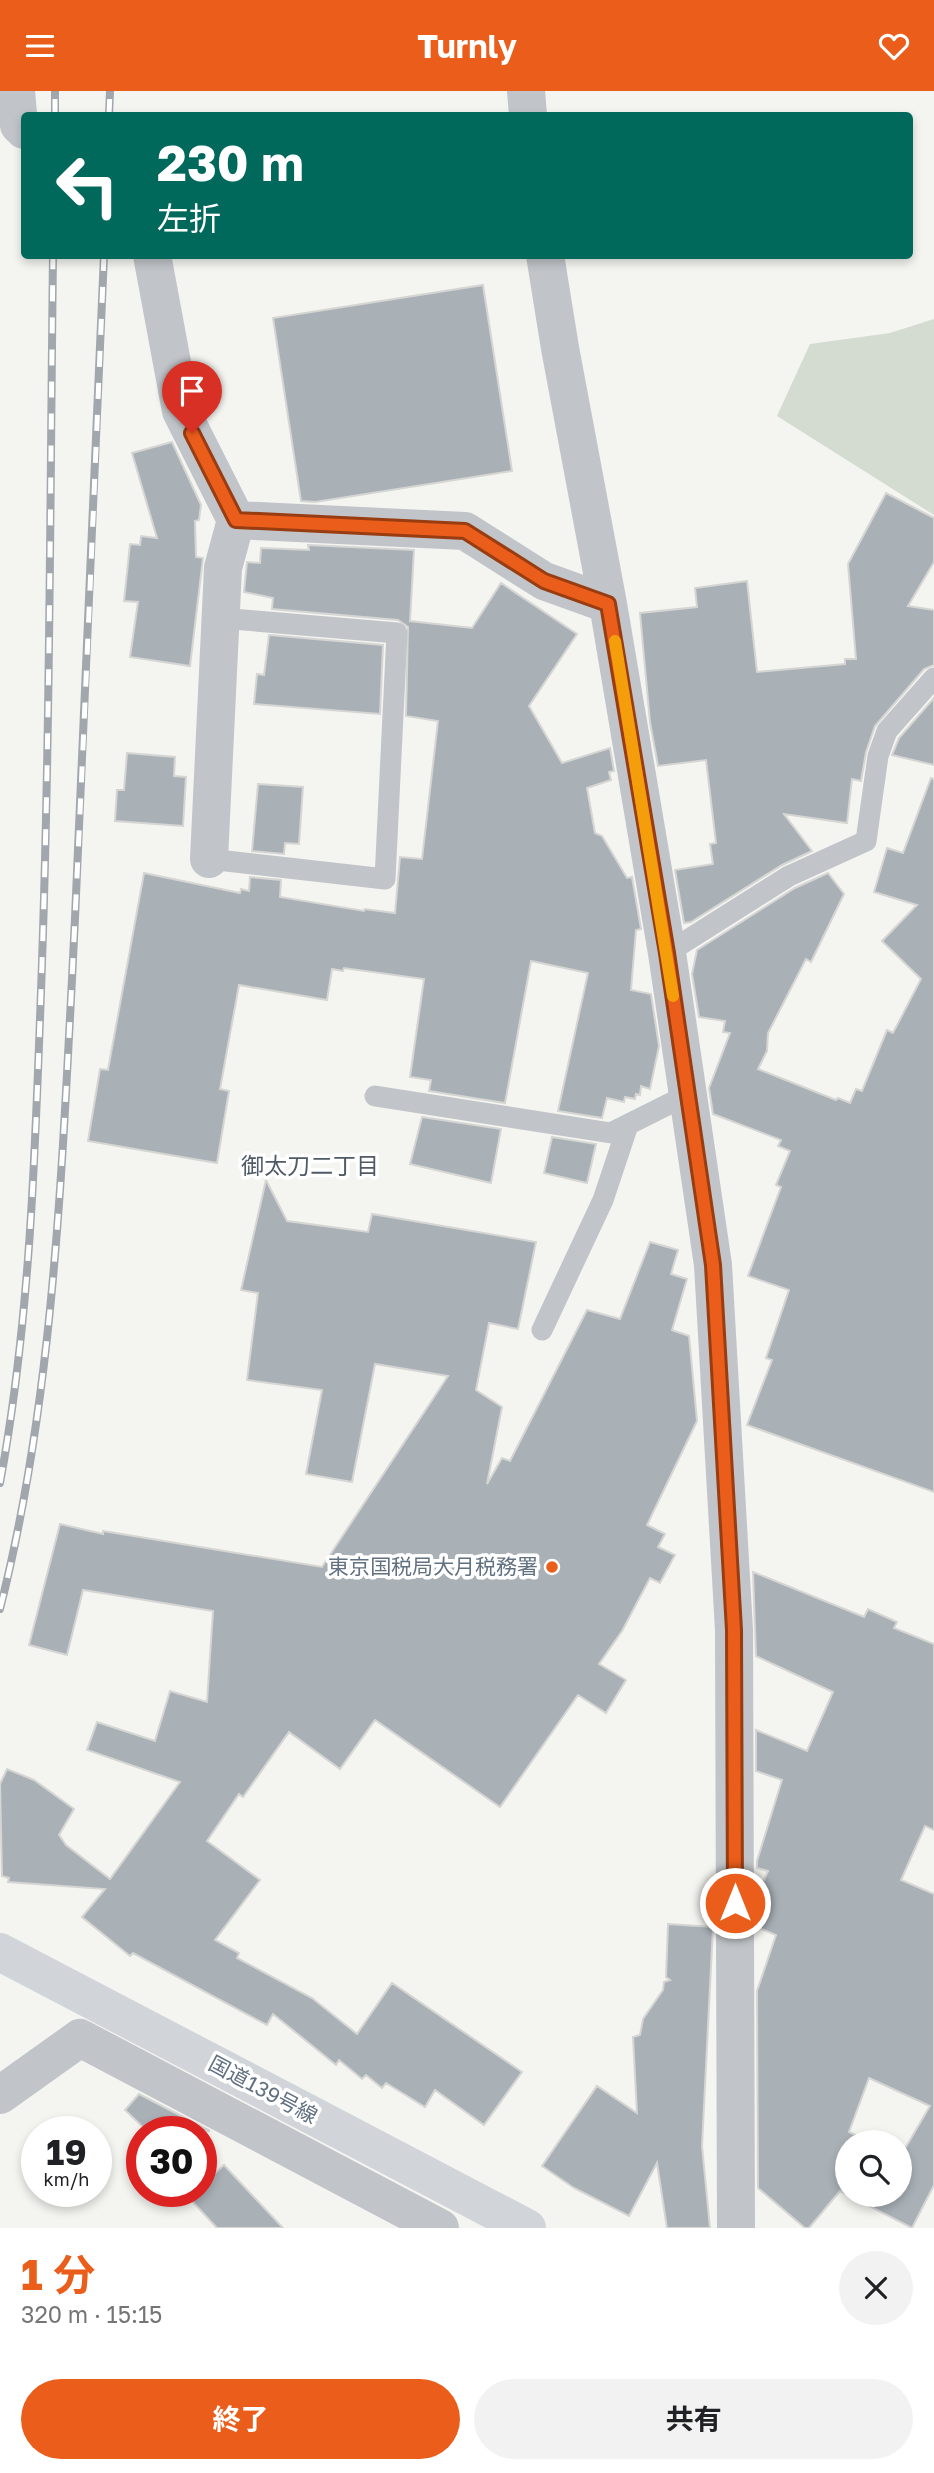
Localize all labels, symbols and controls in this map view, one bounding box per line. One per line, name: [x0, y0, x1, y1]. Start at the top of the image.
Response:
icon: menu: [21, 27, 59, 65]
text: Turnly: [417, 27, 517, 65]
icon: heart: [875, 27, 913, 65]
text: 230 m: [157, 133, 304, 192]
icon: left: [42, 140, 133, 231]
text: 左折: [157, 199, 221, 237]
pin: [162, 361, 222, 433]
icon: arrive: [173, 372, 211, 410]
district label: 御太刀二丁目: [241, 1151, 379, 1179]
place label: 東京国税局大月税務署: [328, 1553, 538, 1579]
marker: 東京国税局大月税務署: [544, 1559, 560, 1575]
position arrow: [698, 1866, 772, 1940]
street label: 国道139号線: [205, 2050, 322, 2129]
speed limit sign: 30: [126, 2116, 217, 2207]
map controls: [835, 2130, 912, 2207]
button: search: [835, 2130, 912, 2207]
text: 19: [46, 2131, 87, 2173]
text: km/h: [44, 2168, 89, 2190]
text: 1 分: [21, 2249, 95, 2299]
button: close: [839, 2251, 913, 2325]
text: 320 m · 15:15: [21, 2300, 162, 2328]
button: 終了: [21, 2379, 460, 2459]
button: 共有: [474, 2379, 913, 2459]

